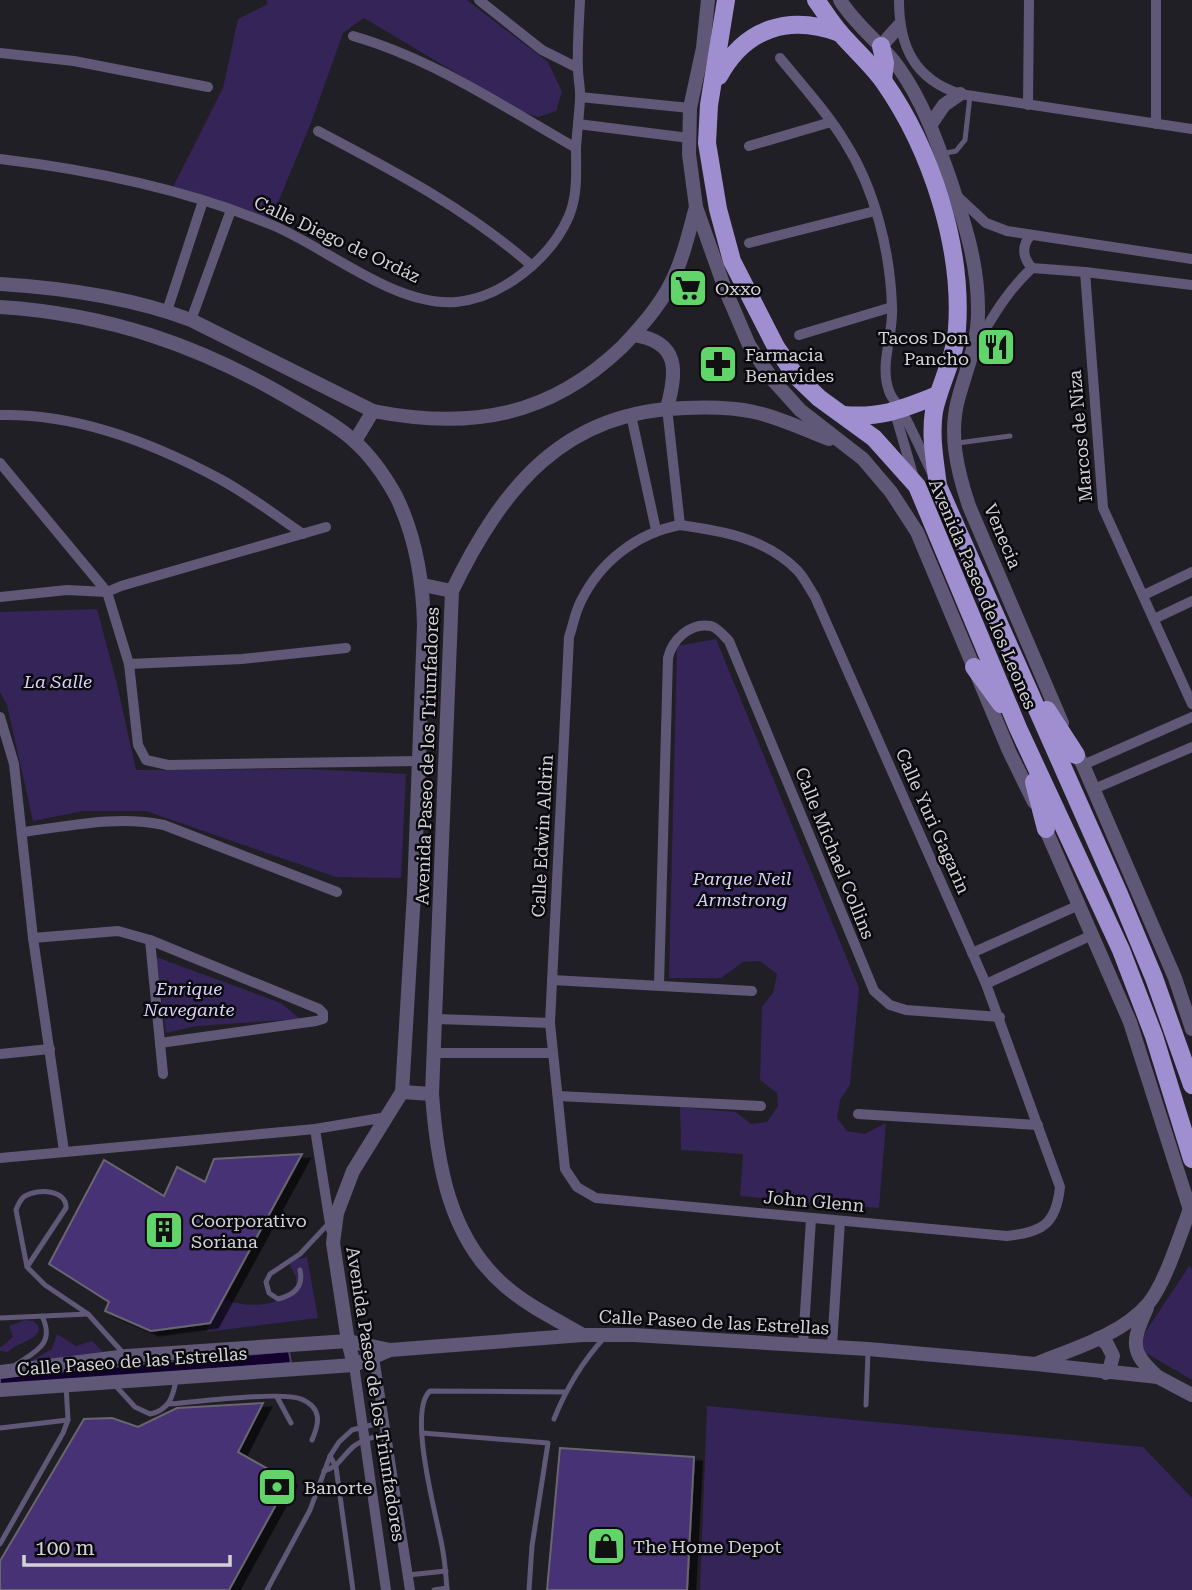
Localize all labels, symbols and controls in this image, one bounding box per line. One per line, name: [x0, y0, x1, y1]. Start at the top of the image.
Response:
street label: Calle Diego de Ordáz: [251, 191, 424, 287]
supermarket icon: Oxxo: [667, 267, 709, 309]
place label: Oxxo: [715, 278, 761, 299]
restaurant icon: Tacos Don Pancho: [975, 326, 1017, 368]
place label: Tacos Don Pancho: [878, 327, 969, 369]
pharmacy icon: Farmacia Benavides: [697, 343, 739, 385]
place label: Farmacia Benavides: [745, 344, 834, 386]
street label: Marcos de Niza: [1064, 369, 1096, 503]
street label: Avenida Paseo de los Leones: [925, 476, 1041, 712]
street label: Venecia: [980, 500, 1026, 572]
street label: Avenida Paseo de los Triunfadores: [411, 607, 443, 905]
park label: La Salle: [23, 671, 92, 692]
street label: Calle Yuri Gagarin: [891, 745, 975, 897]
street label: Calle Edwin Aldrin: [527, 754, 557, 918]
street label: Calle Michael Collins: [791, 764, 879, 942]
park label: Parque Neil Armstrong: [692, 868, 791, 910]
park label: Enrique Navegante: [142, 978, 235, 1020]
street label: John Glenn: [763, 1186, 866, 1216]
building icon: Coorporativo Soriana: [143, 1209, 185, 1251]
place label: Coorporativo Soriana: [191, 1210, 307, 1252]
street label: Avenida Paseo de los Triunfadores: [342, 1245, 410, 1543]
street label: Calle Paseo de las Estrellas: [598, 1305, 830, 1339]
street label: Calle Paseo de las Estrellas: [16, 1342, 248, 1380]
bank icon: Banorte: [256, 1466, 298, 1508]
place label: Banorte: [304, 1477, 373, 1498]
scale bar: [24, 1524, 231, 1568]
shop icon: The Home Depot: [585, 1525, 627, 1567]
text: 100 m: [35, 1536, 95, 1560]
place label: The Home Depot: [633, 1536, 782, 1557]

